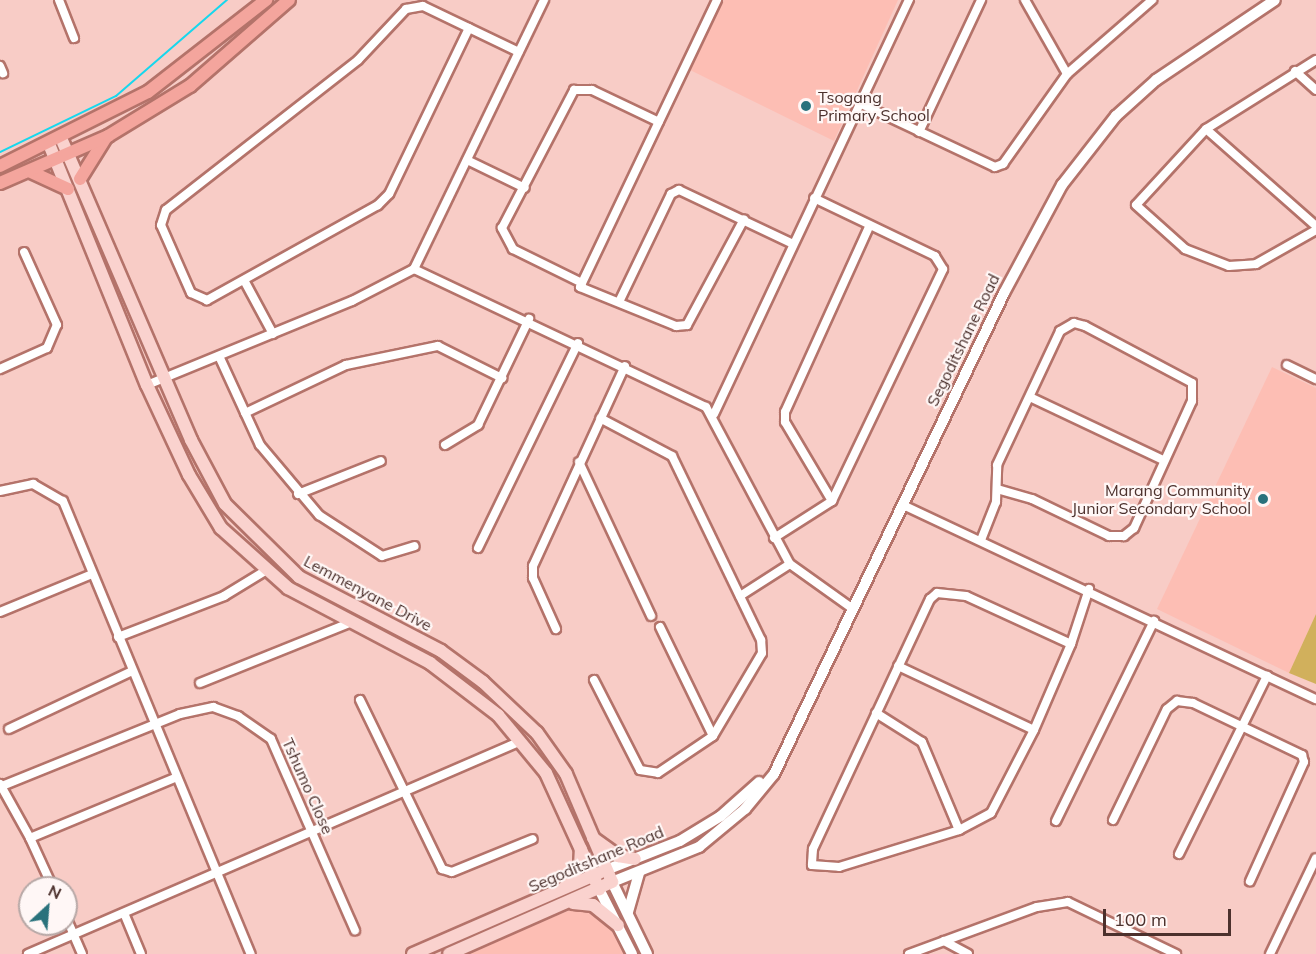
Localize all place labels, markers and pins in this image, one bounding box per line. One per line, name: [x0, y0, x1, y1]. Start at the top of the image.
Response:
place label: Tsogang Primary School: [818, 87, 930, 125]
marker: Tsogang Primary School: [799, 99, 813, 113]
place label: Marang Community Junior Secondary School: [1072, 480, 1251, 518]
marker: Marang Community Junior Secondary School: [1256, 492, 1270, 506]

